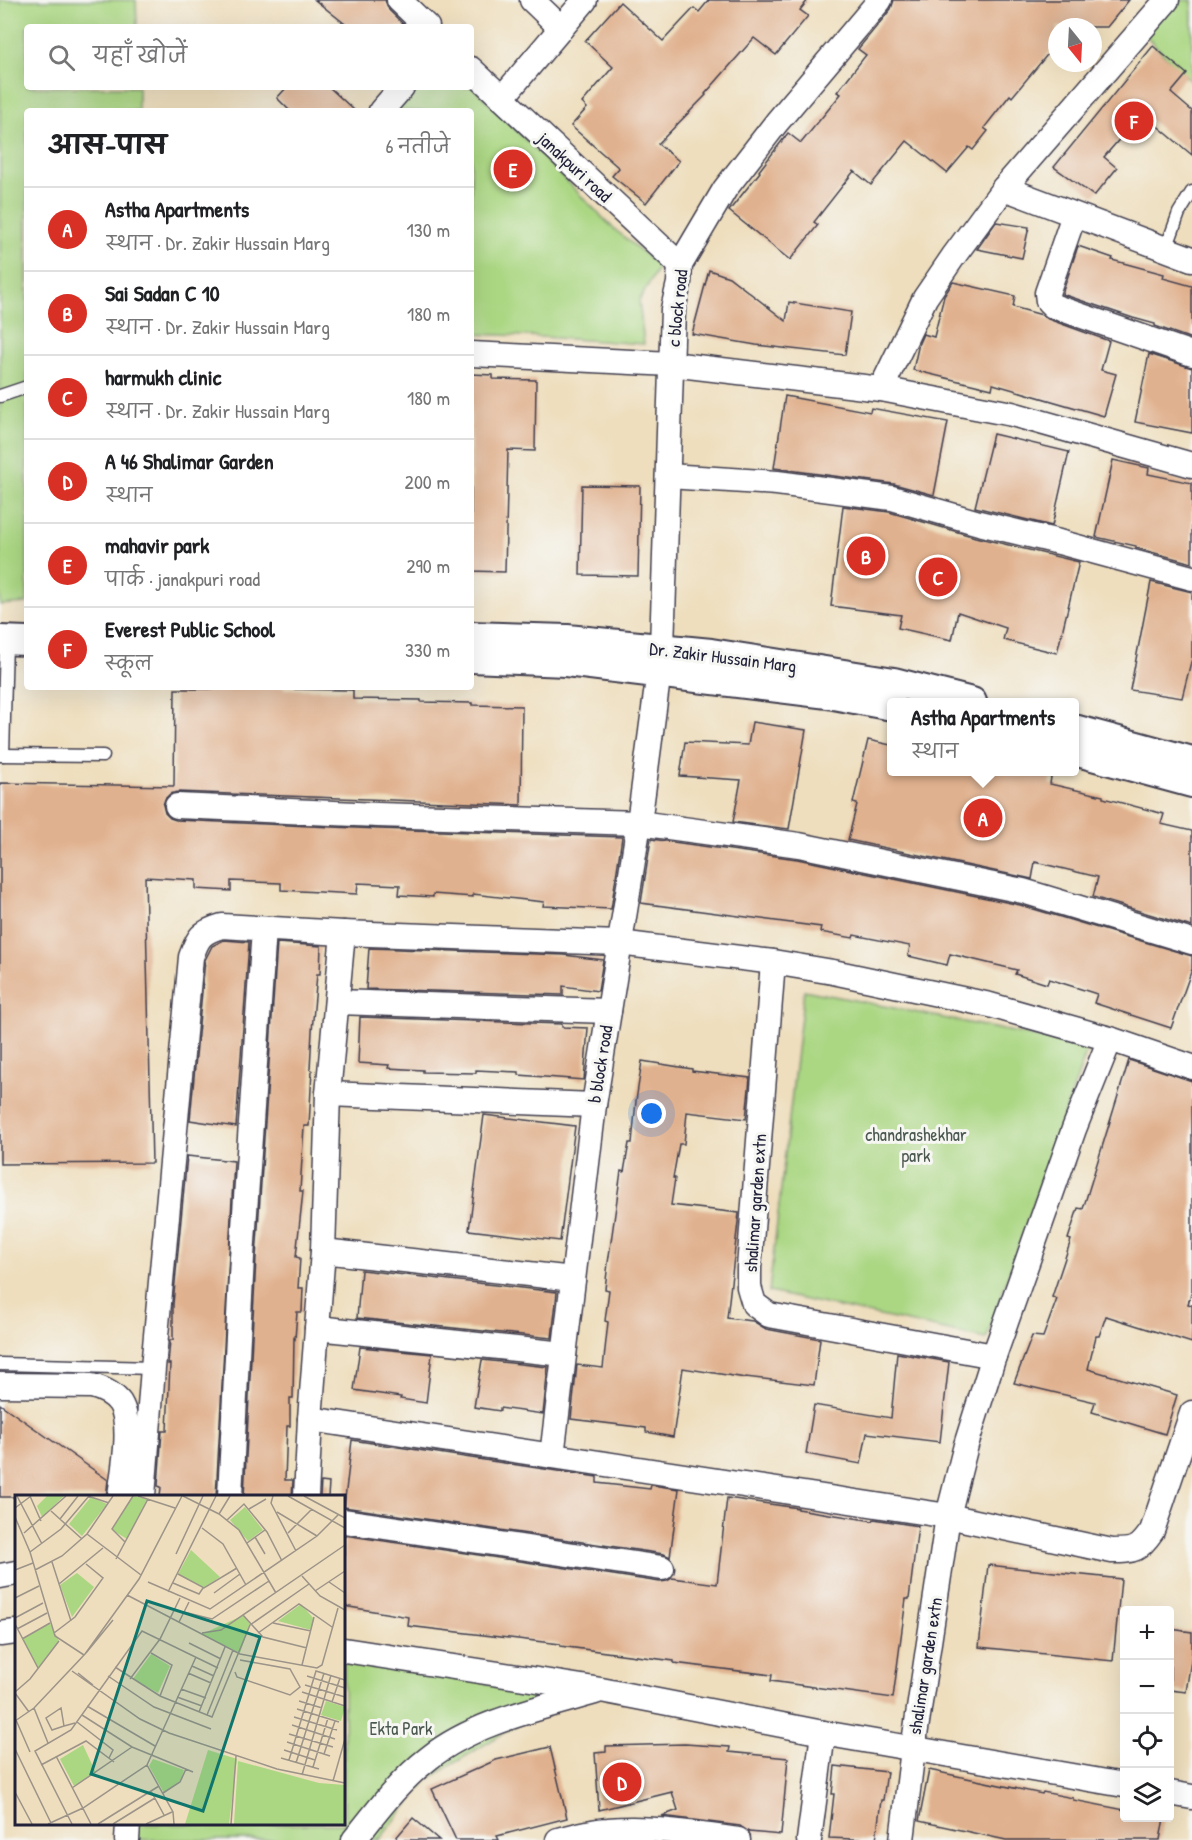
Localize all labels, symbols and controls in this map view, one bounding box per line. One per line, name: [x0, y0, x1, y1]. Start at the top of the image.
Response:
north arrow: [1048, 18, 1102, 72]
search box: [24, 24, 474, 90]
text: यहाँ खोजें: [93, 40, 187, 70]
icon: search: [45, 41, 78, 74]
pin: F: [1114, 98, 1154, 144]
street label: janakpuri road: [531, 125, 617, 208]
text: आस-पास: [48, 127, 167, 162]
text: 6 नतीजे: [386, 132, 450, 159]
pin: E: [494, 146, 532, 192]
text: Astha Apartments: [105, 194, 249, 224]
text: A: [63, 216, 72, 243]
text: 130 m: [407, 216, 450, 243]
text: स्थान · Dr. Zakir Hussain Marg: [105, 229, 330, 256]
street label: c block road: [661, 268, 693, 348]
text: Sai Sadan C 10: [105, 278, 220, 308]
text: B: [62, 300, 73, 327]
text: 180 m: [407, 300, 450, 327]
text: स्थान · Dr. Zakir Hussain Marg: [105, 313, 330, 340]
text: harmukh clinic: [105, 362, 221, 392]
text: C: [62, 384, 73, 411]
text: 180 m: [407, 384, 450, 411]
text: स्थान · Dr. Zakir Hussain Marg: [105, 397, 330, 424]
text: A 46 Shalimar Garden: [105, 446, 274, 476]
text: D: [63, 468, 72, 495]
text: 200 m: [405, 468, 450, 495]
text: स्थान: [105, 481, 152, 508]
text: mahavir park: [105, 530, 209, 560]
pin: B: [846, 534, 886, 578]
text: E: [63, 552, 72, 579]
text: 290 m: [406, 552, 450, 579]
pin: C: [918, 554, 958, 600]
text: पार्क · janakpuri road: [105, 565, 260, 592]
text: Everest Public School: [105, 614, 275, 644]
text: F: [64, 636, 71, 663]
text: 330 m: [405, 636, 450, 663]
street label: Dr. Zakir Hussain Marg: [648, 636, 798, 678]
text: स्कूल: [105, 649, 153, 676]
popup: [887, 698, 1079, 776]
text: Astha Apartments: [911, 702, 1055, 732]
text: स्थान: [911, 737, 958, 764]
pin: A: [964, 796, 1002, 840]
street label: b block road: [582, 1024, 618, 1104]
your location: [637, 1099, 666, 1128]
park label: chandrashekhar park: [865, 1122, 967, 1168]
street label: shalimar garden extn: [738, 1133, 772, 1273]
inset map: [15, 1495, 345, 1825]
street label: shalimar garden extn: [902, 1596, 948, 1736]
map controls: [1120, 1606, 1174, 1822]
button: +: [1120, 1606, 1174, 1660]
button: −: [1120, 1660, 1174, 1714]
button: locate: [1120, 1714, 1174, 1768]
park label: Ekta Park: [370, 1716, 433, 1741]
pin: D: [602, 1760, 642, 1804]
button: layers: [1120, 1768, 1174, 1822]

